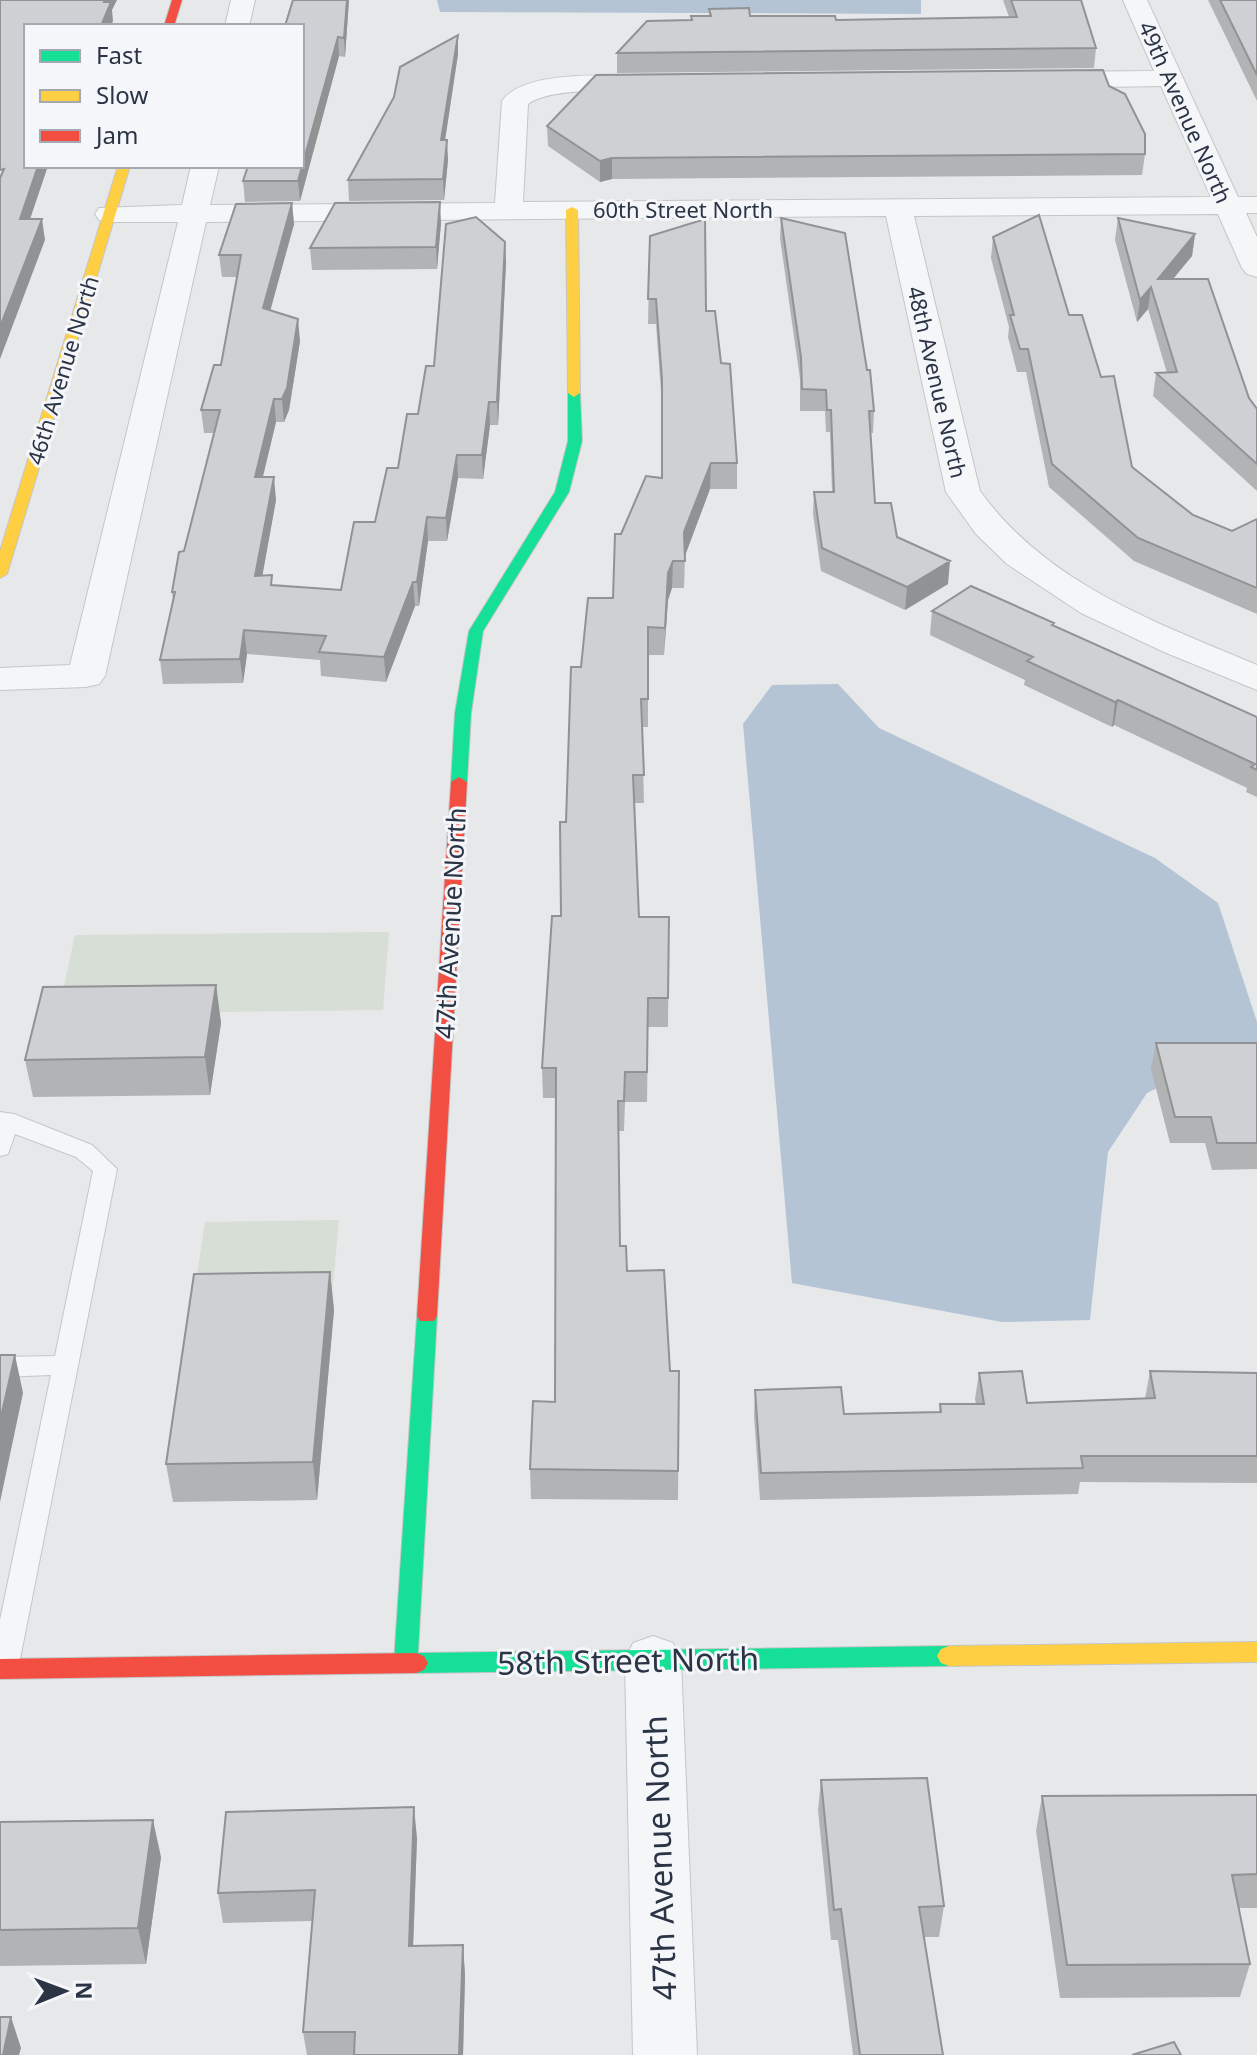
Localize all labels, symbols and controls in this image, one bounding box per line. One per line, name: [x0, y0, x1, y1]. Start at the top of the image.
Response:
street label: 49th Avenue North: [1132, 16, 1240, 208]
legend: [24, 24, 304, 168]
text: Fast: [96, 38, 142, 71]
text: Slow: [96, 78, 148, 111]
text: Jam: [94, 118, 138, 151]
street label: 60th Street North: [593, 194, 773, 224]
street label: 46th Avenue North: [19, 272, 105, 468]
street label: 48th Avenue North: [901, 283, 975, 481]
street label: 47th Avenue North: [426, 806, 474, 1040]
street label: 58th Street North: [497, 1636, 759, 1684]
street label: 47th Avenue North: [633, 1715, 685, 2001]
north arrow: [24, 1951, 104, 2031]
text: N: [70, 1981, 100, 2000]

